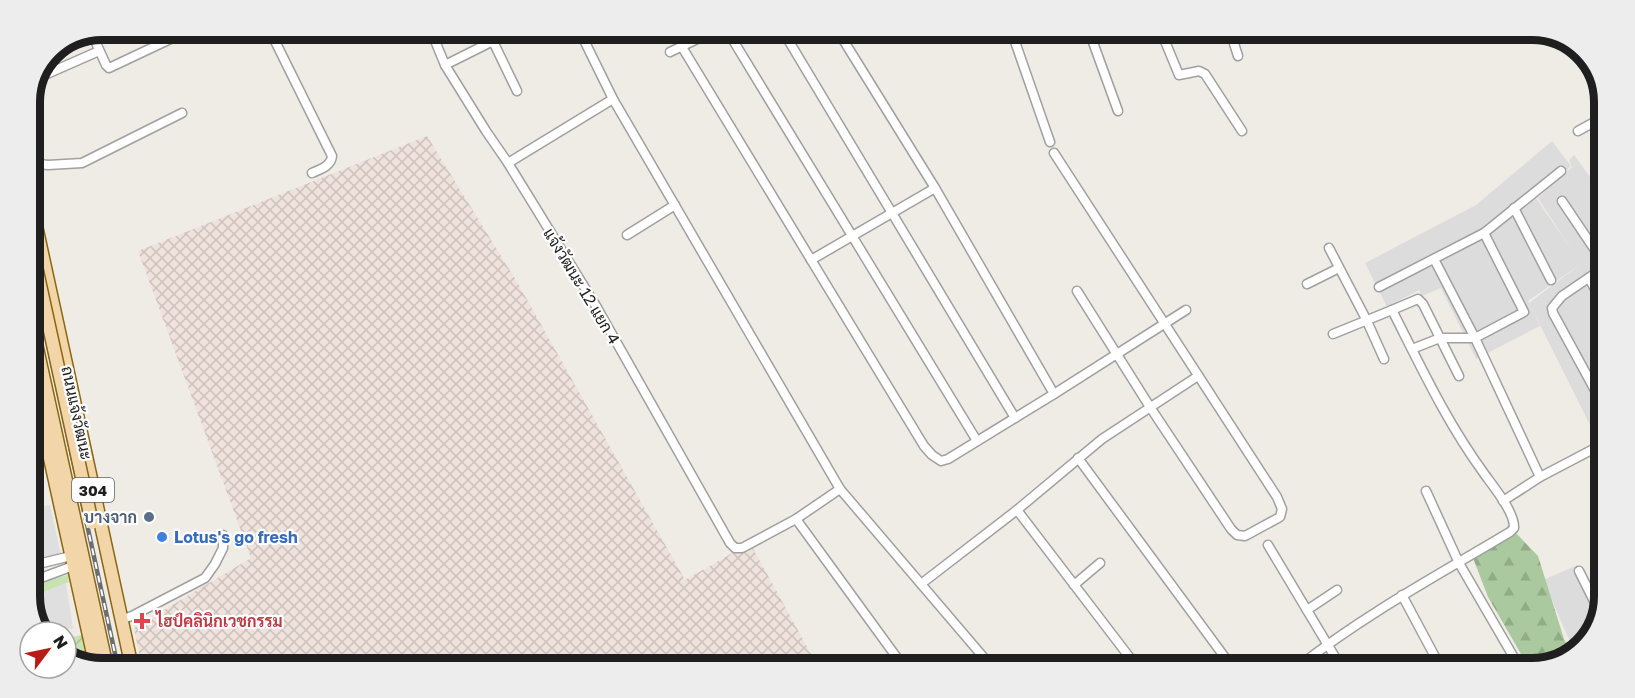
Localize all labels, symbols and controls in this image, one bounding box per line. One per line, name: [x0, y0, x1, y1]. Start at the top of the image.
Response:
street label: แจ้งวัฒนะ 12 แยก 4: [539, 224, 625, 348]
street label: ถนนแจ้งวัฒนะ: [57, 364, 97, 462]
road number: 304: [72, 478, 114, 502]
place label: บางจาก: [84, 507, 137, 527]
marker: บางจาก: [142, 510, 156, 524]
place label: Lotus's go fresh: [174, 527, 298, 547]
marker: Lotus's go fresh: [155, 530, 169, 544]
place label: ไฮป์คลินิกเวชกรรม: [154, 610, 283, 631]
marker: ไฮป์คลินิกเวชกรรม: [133, 612, 151, 630]
north arrow: [18, 620, 78, 680]
text: N: [49, 632, 72, 653]

